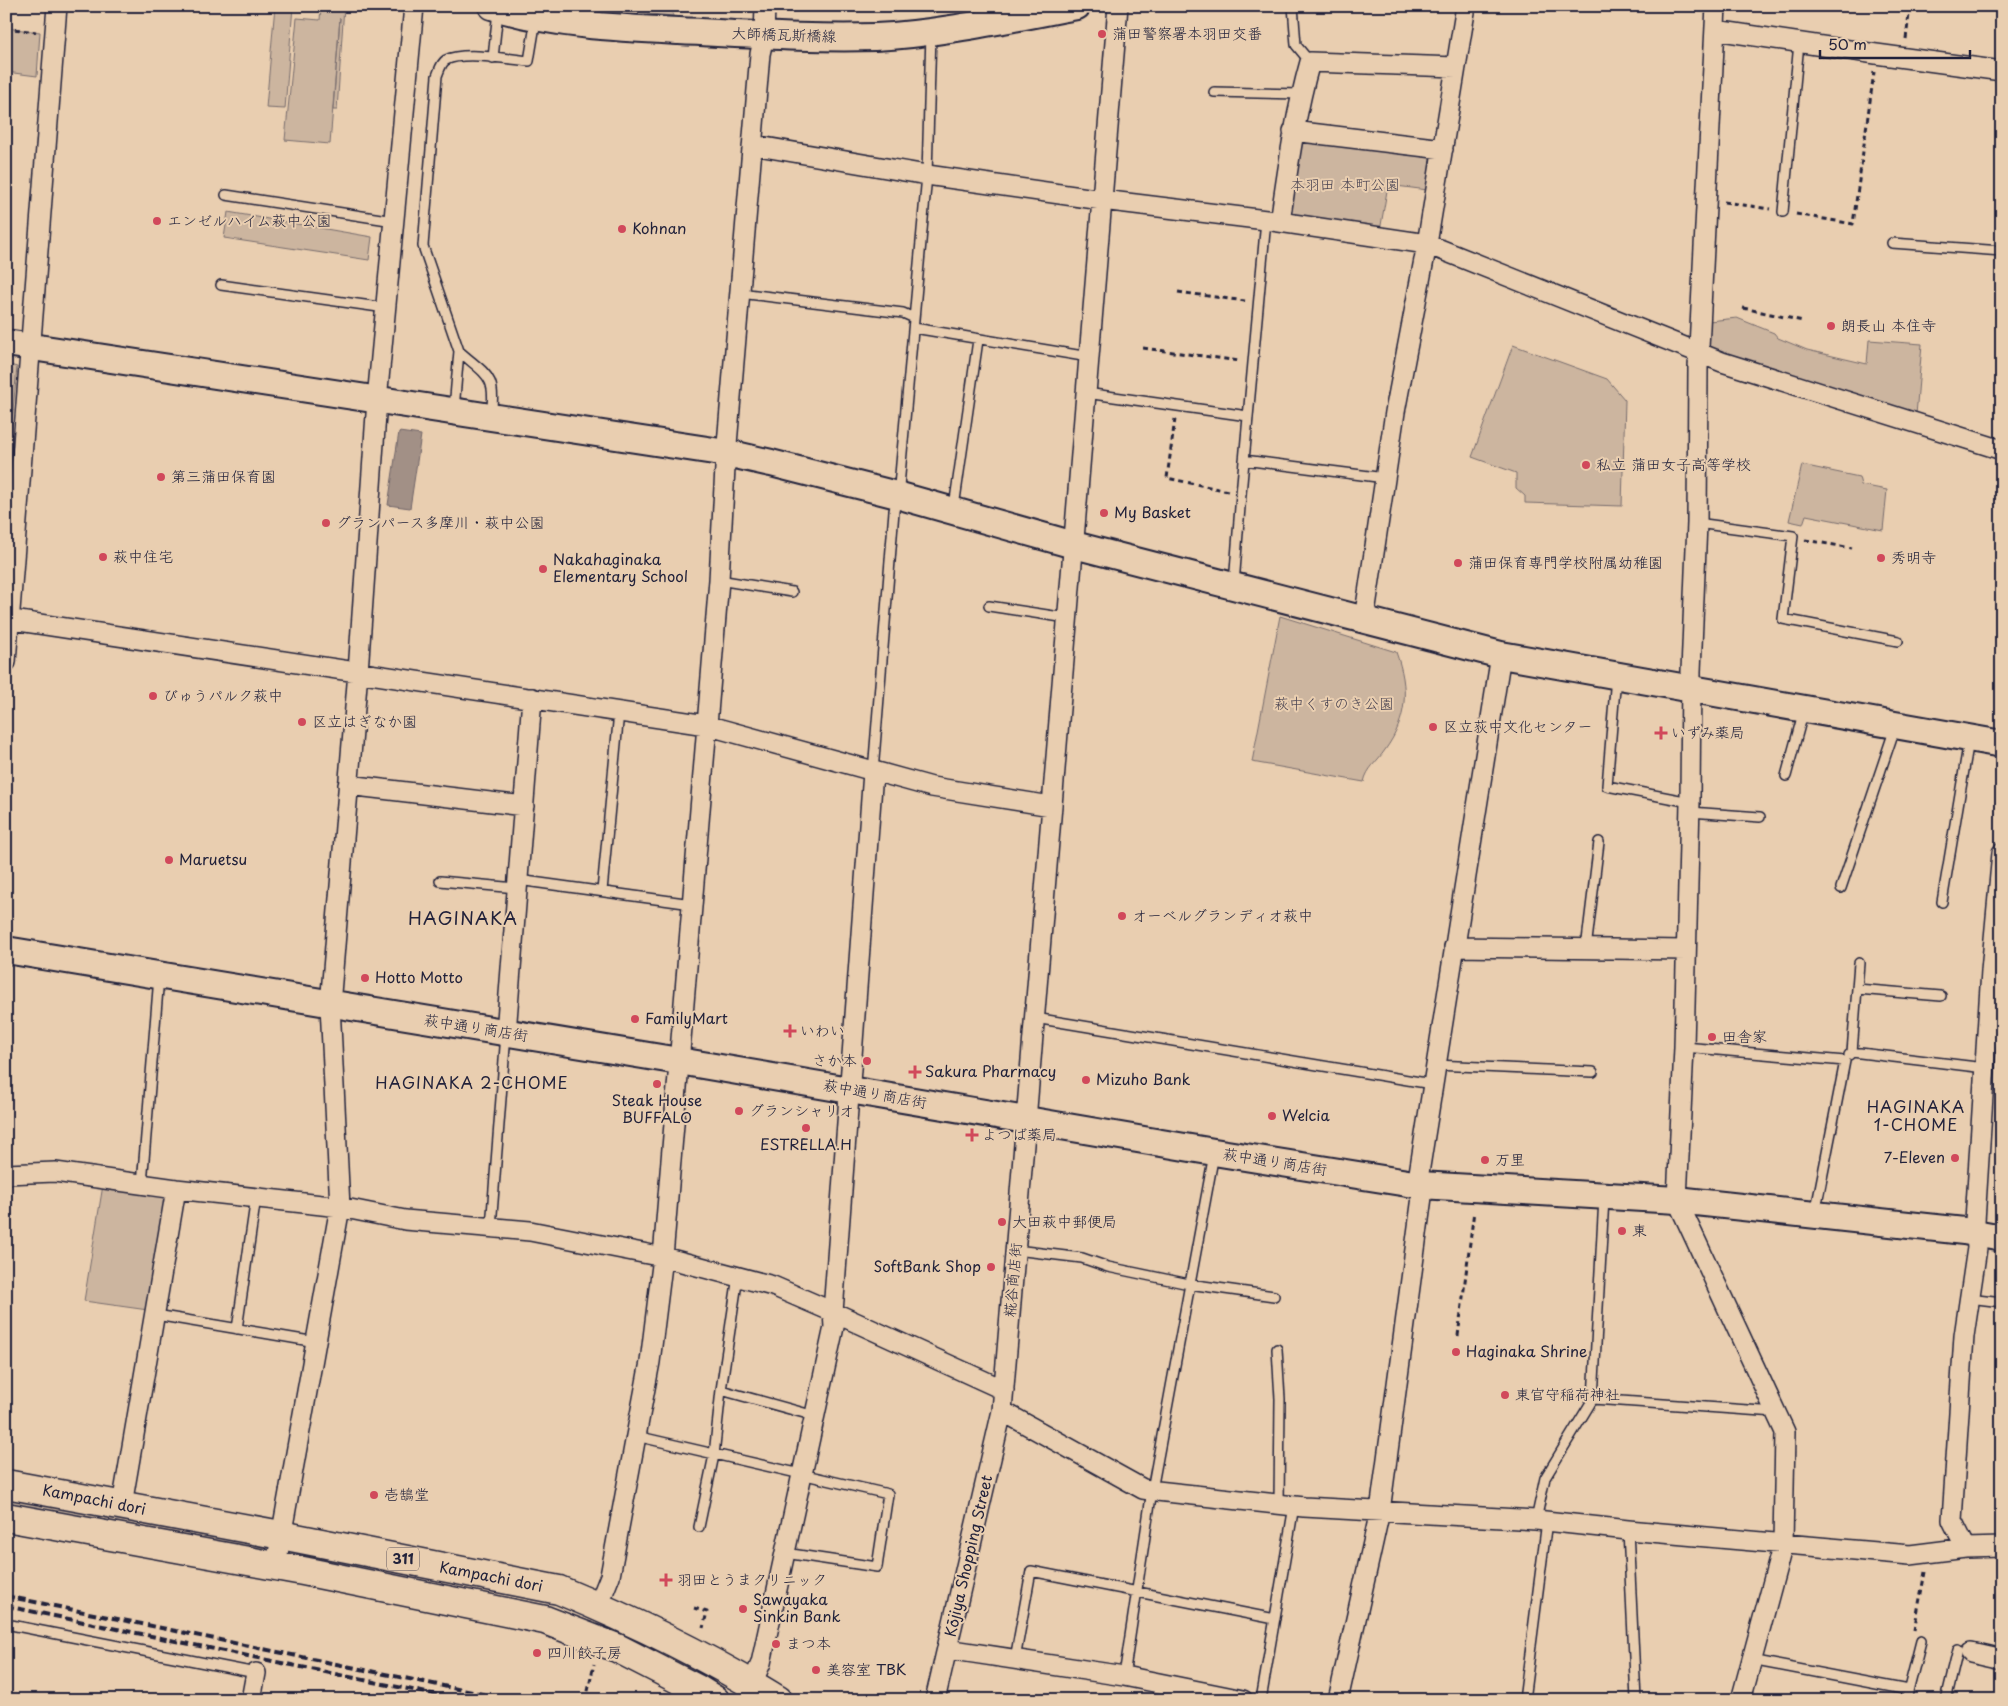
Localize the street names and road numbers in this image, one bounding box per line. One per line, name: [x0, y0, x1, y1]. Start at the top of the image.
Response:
street label: 大師橋瓦斯橋線: [731, 20, 837, 47]
street label: 萩中通り商店街: [423, 1007, 530, 1046]
street label: 萩中通り商店街: [822, 1072, 929, 1113]
street label: 萩中通り商店街: [1222, 1141, 1329, 1180]
street label: 糀谷商店街: [997, 1242, 1026, 1318]
street label: Kōjiya Shopping Street: [938, 1473, 997, 1639]
street label: Kampachi dori: [41, 1477, 148, 1520]
road number: 311: [387, 1548, 419, 1570]
street label: Kampachi dori: [438, 1554, 545, 1597]

